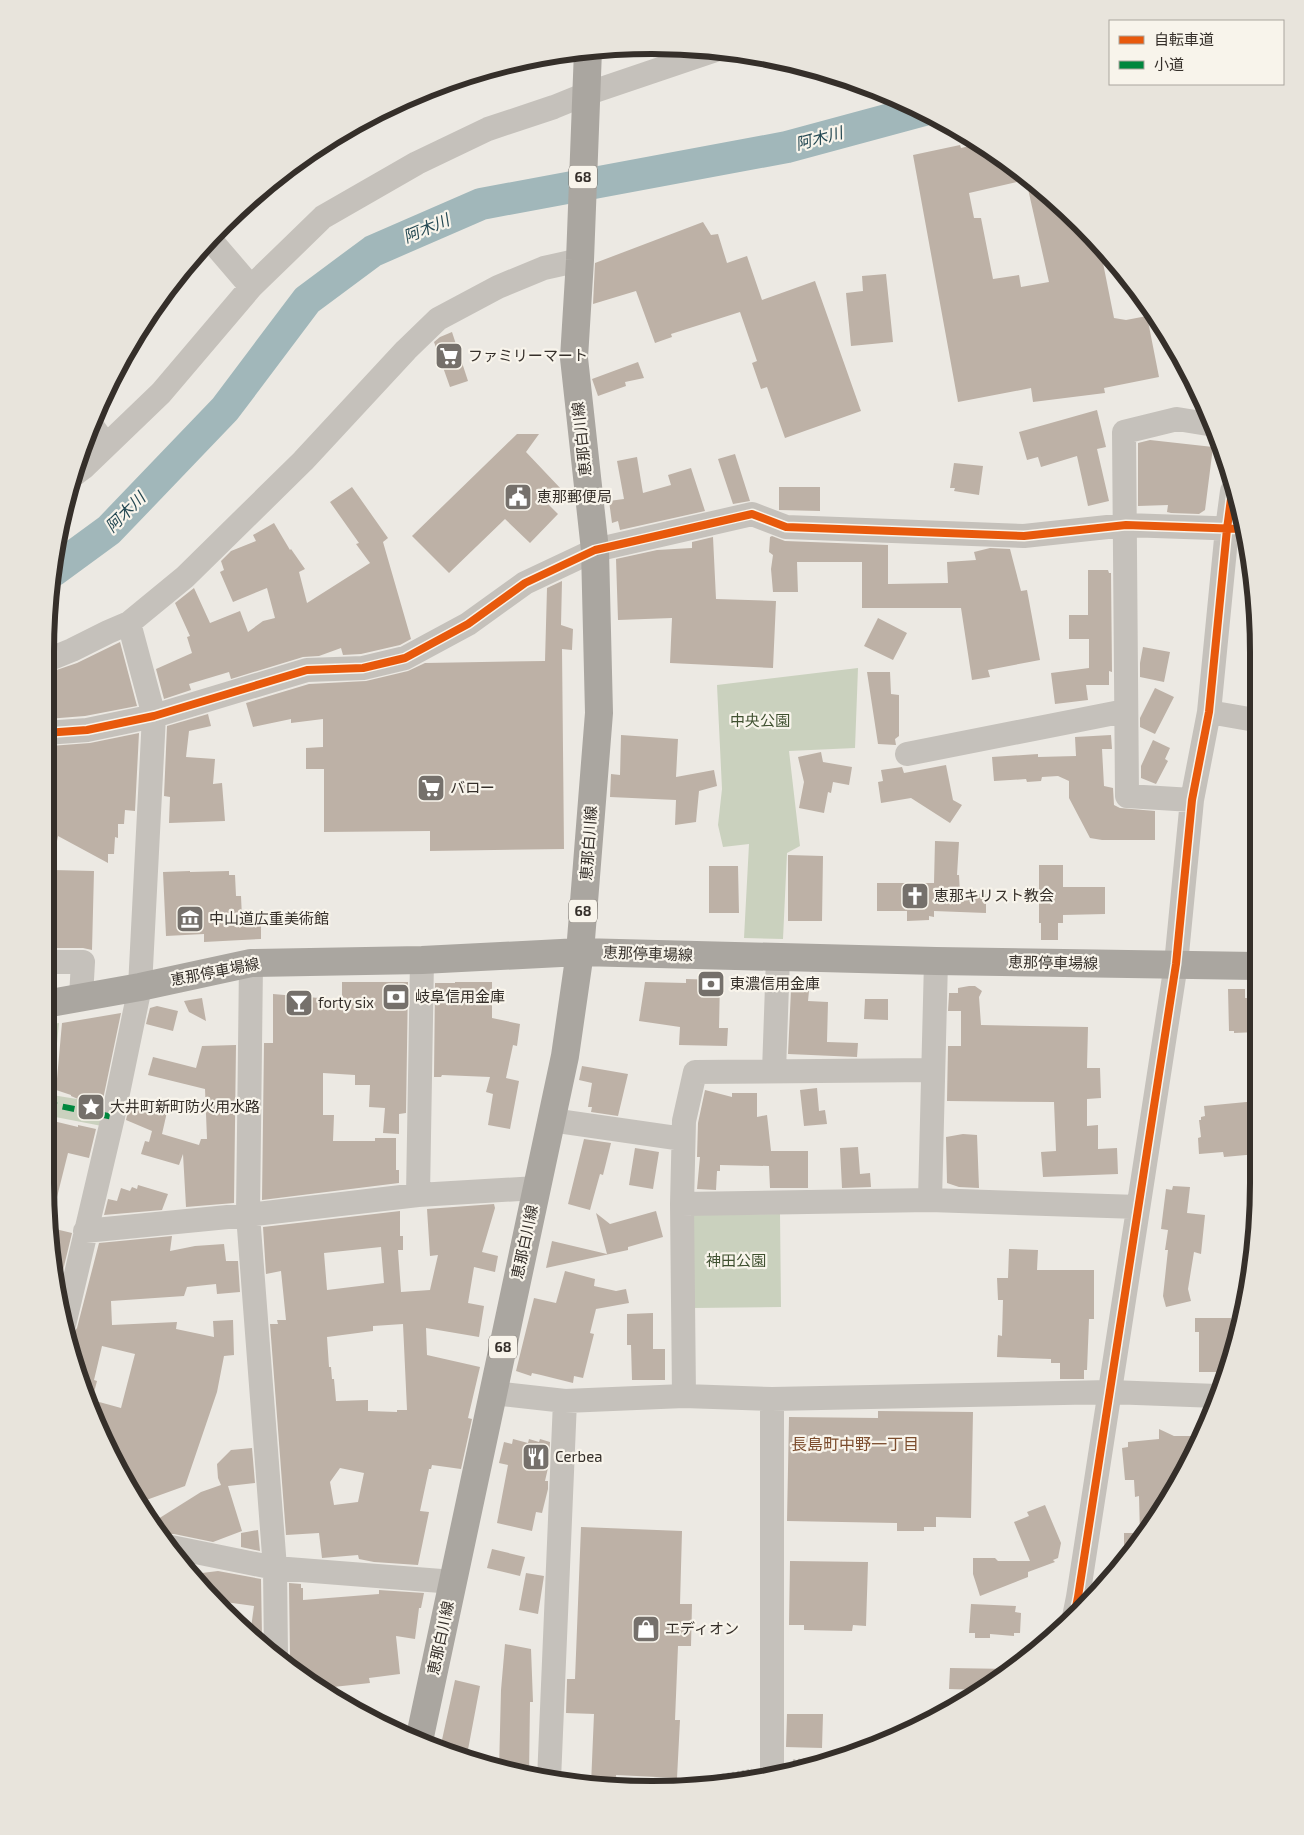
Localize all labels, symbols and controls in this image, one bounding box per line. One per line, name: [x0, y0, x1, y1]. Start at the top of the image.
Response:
legend: [1109, 20, 1284, 85]
text: 自転車道: [1154, 30, 1214, 48]
text: 小道: [1154, 55, 1184, 73]
water label: 阿木川: [793, 122, 846, 153]
road number: 68: [569, 166, 597, 188]
water label: 阿木川: [400, 209, 453, 246]
supermarket icon: ファミリーマート: [434, 341, 464, 371]
place label: ファミリーマート: [468, 346, 588, 364]
street label: 恵那白川線: [568, 401, 594, 477]
public building icon: 恵那郵便局: [503, 482, 533, 512]
water label: 阿木川: [101, 487, 150, 535]
place label: 恵那郵便局: [537, 487, 612, 505]
park label: 中央公園: [730, 711, 790, 729]
supermarket icon: バロー: [416, 773, 446, 803]
place label: バロー: [450, 778, 495, 796]
street label: 恵那白川線: [576, 805, 600, 881]
church icon: 恵那キリスト教会: [900, 881, 930, 911]
place label: 恵那キリスト教会: [934, 886, 1054, 904]
road number: 68: [569, 899, 597, 922]
museum icon: 中山道広重美術館: [175, 904, 205, 934]
place label: 中山道広重美術館: [209, 909, 329, 927]
street label: 恵那停車場線: [603, 942, 693, 964]
street label: 恵那停車場線: [1008, 952, 1098, 972]
street label: 恵那停車場線: [169, 954, 261, 988]
bank icon: 東濃信用金庫: [696, 969, 726, 999]
place label: 東濃信用金庫: [730, 974, 820, 992]
bank icon: 岐阜信用金庫: [381, 982, 411, 1012]
place label: 岐阜信用金庫: [415, 987, 505, 1005]
bar icon: forty six: [284, 988, 314, 1018]
place label: forty six: [318, 993, 374, 1011]
place icon: 大井町新町防火用水路: [76, 1092, 106, 1122]
place label: 大井町新町防火用水路: [110, 1097, 260, 1115]
street label: 恵那白川線: [507, 1203, 541, 1280]
park label: 神田公園: [706, 1251, 766, 1269]
road number: 68: [489, 1335, 517, 1358]
district label: 長島町中野一丁目: [791, 1434, 919, 1453]
restaurant icon: Cerbea: [521, 1442, 551, 1472]
place label: Cerbea: [555, 1447, 602, 1465]
street label: 恵那白川線: [423, 1599, 457, 1676]
shop icon: エディオン: [631, 1614, 661, 1644]
place label: エディオン: [665, 1619, 739, 1637]

